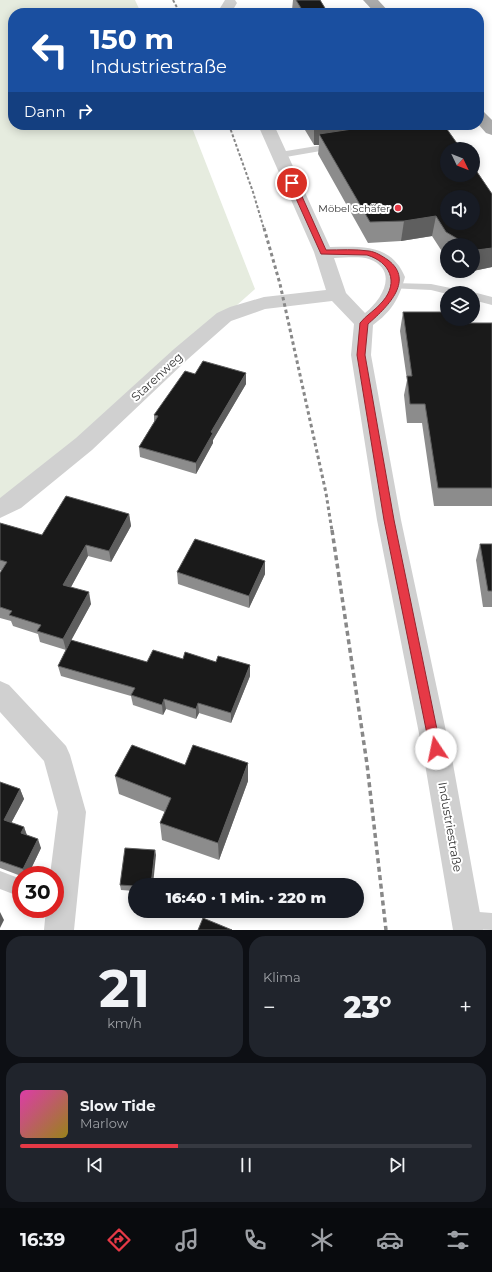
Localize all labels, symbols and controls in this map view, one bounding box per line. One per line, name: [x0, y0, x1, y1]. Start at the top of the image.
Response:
text: 150 m: [90, 22, 174, 56]
icon: left: [24, 24, 76, 76]
text: Industriestraße: [90, 56, 227, 78]
icon: right: [74, 100, 96, 122]
text: Dann: [24, 102, 66, 121]
north arrow: [440, 142, 480, 182]
map controls: [440, 142, 480, 326]
pin: [275, 166, 309, 200]
icon: arrive: [281, 172, 303, 194]
button: sound: [440, 190, 480, 230]
place label: Möbel Schäfer: [318, 202, 390, 215]
marker: Möbel Schäfer: [393, 203, 403, 213]
button: search: [440, 238, 480, 278]
button: layers: [440, 286, 480, 326]
street label: Starenweg: [128, 349, 185, 404]
position arrow: [415, 728, 457, 770]
street label: Industriestraße: [435, 781, 466, 873]
speed limit sign: 30: [12, 866, 64, 918]
text: 16:40 · 1 Min. · 220 m: [166, 888, 326, 907]
text: 21: [99, 957, 150, 1020]
text: Klima: [263, 969, 301, 985]
text: 23°: [343, 989, 392, 1026]
text: −: [263, 994, 276, 1021]
text: +: [459, 994, 472, 1021]
text: km/h: [107, 1015, 142, 1031]
text: Slow Tide: [80, 1096, 156, 1115]
text: Marlow: [80, 1115, 128, 1131]
icon: previous: [84, 1154, 106, 1176]
icon: pause: [235, 1154, 257, 1176]
icon: next: [386, 1154, 408, 1176]
icon: directions: [105, 1226, 133, 1254]
icon: music: [173, 1226, 201, 1254]
icon: phone: [241, 1226, 269, 1254]
icon: climate: [308, 1226, 336, 1254]
icon: car: [376, 1226, 404, 1254]
icon: filters: [444, 1226, 472, 1254]
text: 16:39: [20, 1229, 65, 1251]

